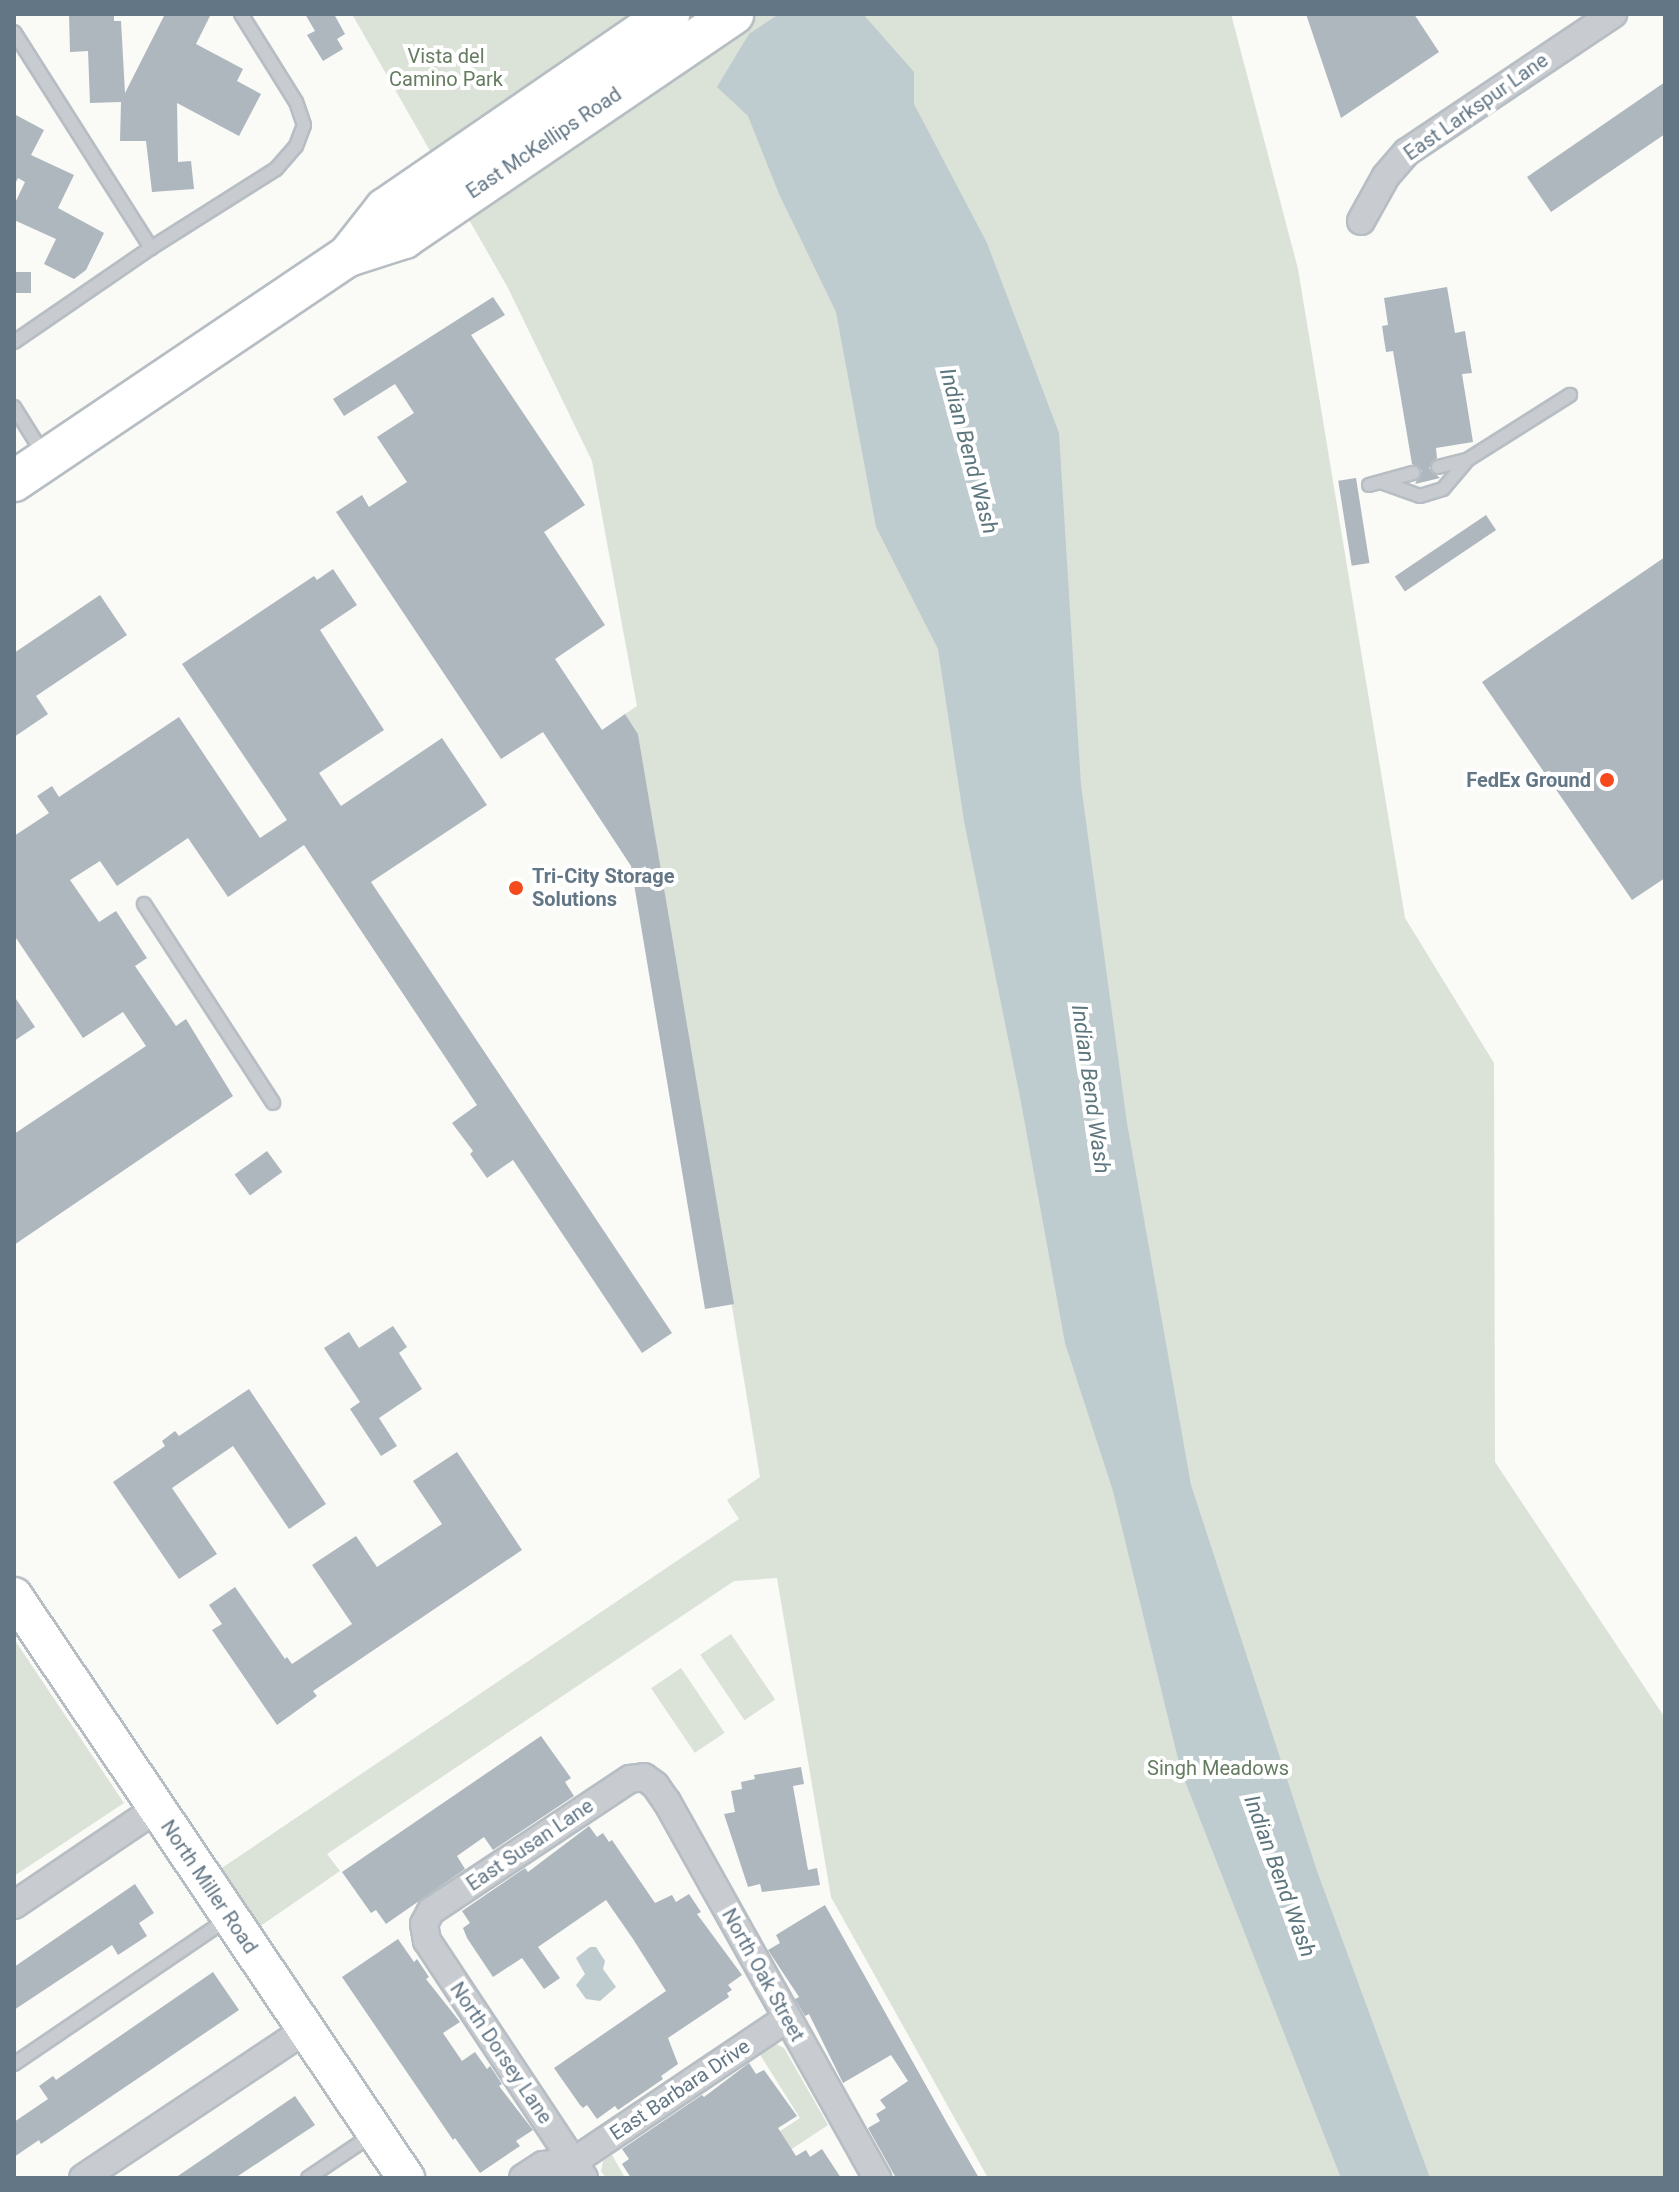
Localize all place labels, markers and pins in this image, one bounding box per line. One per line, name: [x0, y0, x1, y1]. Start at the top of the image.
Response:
place label: FedEx Ground: [1466, 768, 1591, 792]
marker: FedEx Ground: [1598, 771, 1616, 789]
place label: Tri-City Storage Solutions: [532, 864, 674, 911]
marker: Tri-City Storage Solutions: [507, 879, 525, 897]

